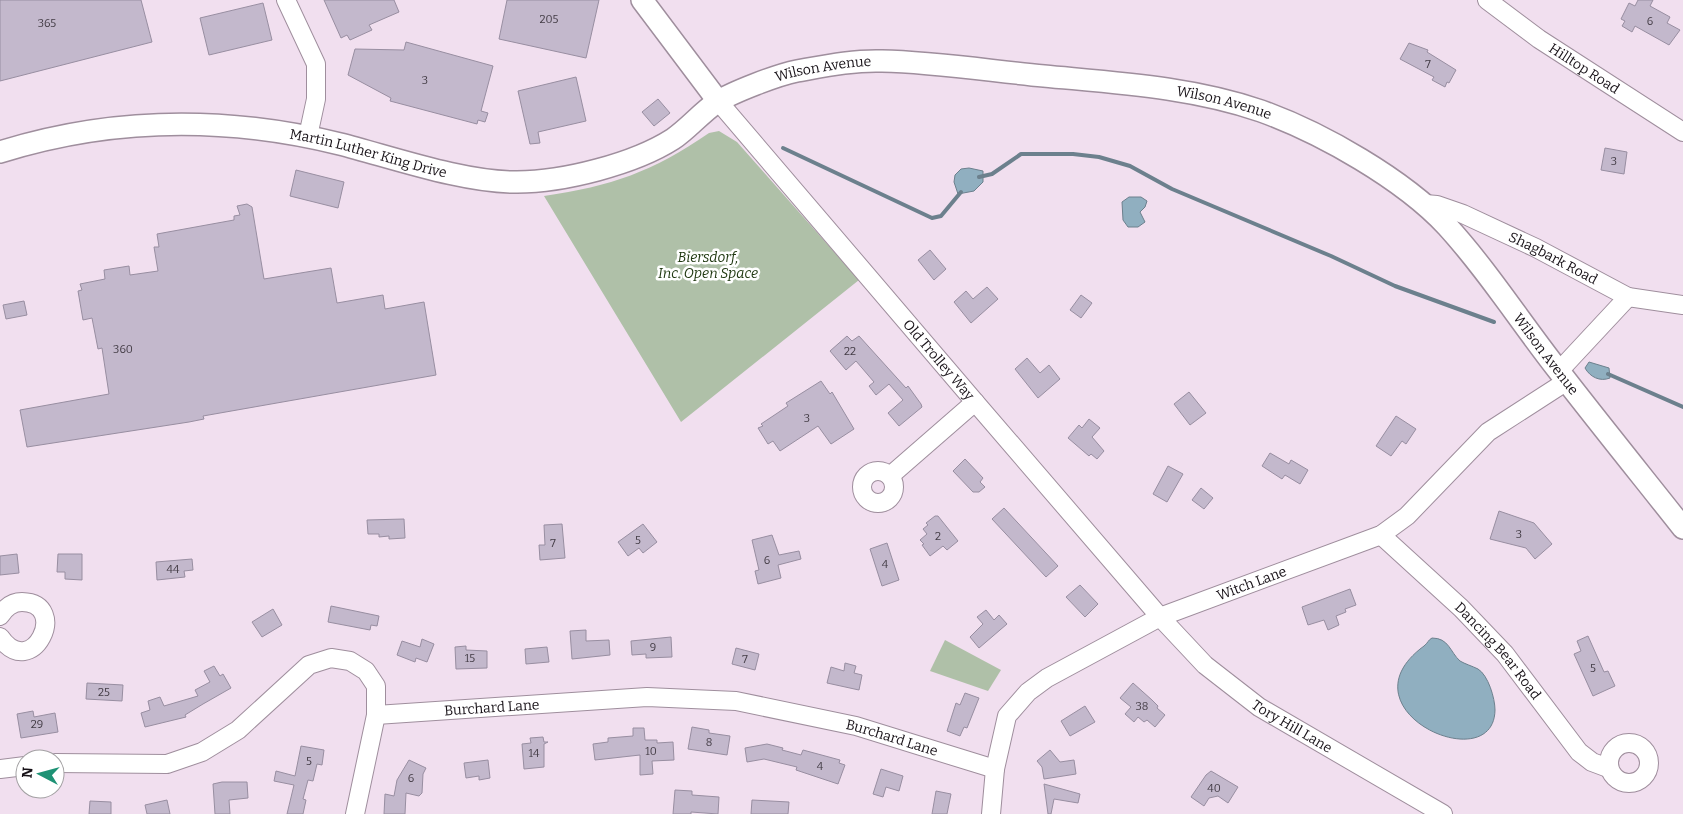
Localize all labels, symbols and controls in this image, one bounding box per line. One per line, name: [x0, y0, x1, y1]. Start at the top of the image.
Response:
house number: 205: [540, 13, 559, 26]
house number: 6: [1647, 15, 1653, 28]
house number: 365: [38, 17, 56, 30]
street label: Hilltop Road: [1546, 39, 1623, 97]
street label: Wilson Avenue: [773, 52, 872, 85]
house number: 7: [1425, 58, 1431, 71]
house number: 3: [422, 74, 428, 87]
street label: Wilson Avenue: [1175, 82, 1274, 123]
street label: Martin Luther King Drive: [288, 125, 449, 181]
house number: 3: [1611, 155, 1617, 168]
street label: Shagbark Road: [1506, 228, 1601, 288]
park label: Biersdorf, Inc. Open Space: [658, 249, 758, 282]
street label: Wilson Avenue: [1510, 310, 1582, 398]
street label: Old Trolley Way: [900, 316, 978, 404]
house number: 360: [113, 343, 133, 356]
house number: 22: [844, 345, 856, 358]
house number: 3: [804, 412, 810, 425]
house number: 3: [1516, 528, 1522, 541]
house number: 2: [935, 530, 941, 543]
house number: 5: [635, 534, 641, 547]
house number: 7: [550, 537, 556, 550]
house number: 6: [764, 554, 770, 567]
house number: 4: [882, 558, 889, 571]
street label: Witch Lane: [1214, 562, 1289, 604]
house number: 44: [167, 563, 180, 576]
street label: Dancing Bear Road: [1452, 598, 1545, 703]
house number: 9: [650, 641, 656, 654]
house number: 15: [465, 652, 475, 665]
house number: 7: [742, 653, 748, 666]
house number: 5: [1590, 662, 1596, 675]
house number: 25: [98, 686, 110, 699]
street label: Burchard Lane: [444, 696, 540, 719]
street label: Tory Hill Lane: [1248, 696, 1335, 756]
house number: 38: [1136, 700, 1148, 713]
street label: Burchard Lane: [844, 716, 940, 759]
house number: 29: [31, 718, 43, 731]
house number: 8: [706, 736, 712, 749]
house number: 10: [645, 745, 657, 758]
house number: 14: [529, 747, 540, 760]
north arrow: [15, 749, 65, 799]
house number: 5: [306, 755, 312, 768]
house number: 4: [817, 760, 824, 773]
text: N: [19, 766, 37, 779]
house number: 6: [408, 772, 414, 785]
house number: 40: [1207, 782, 1221, 795]

